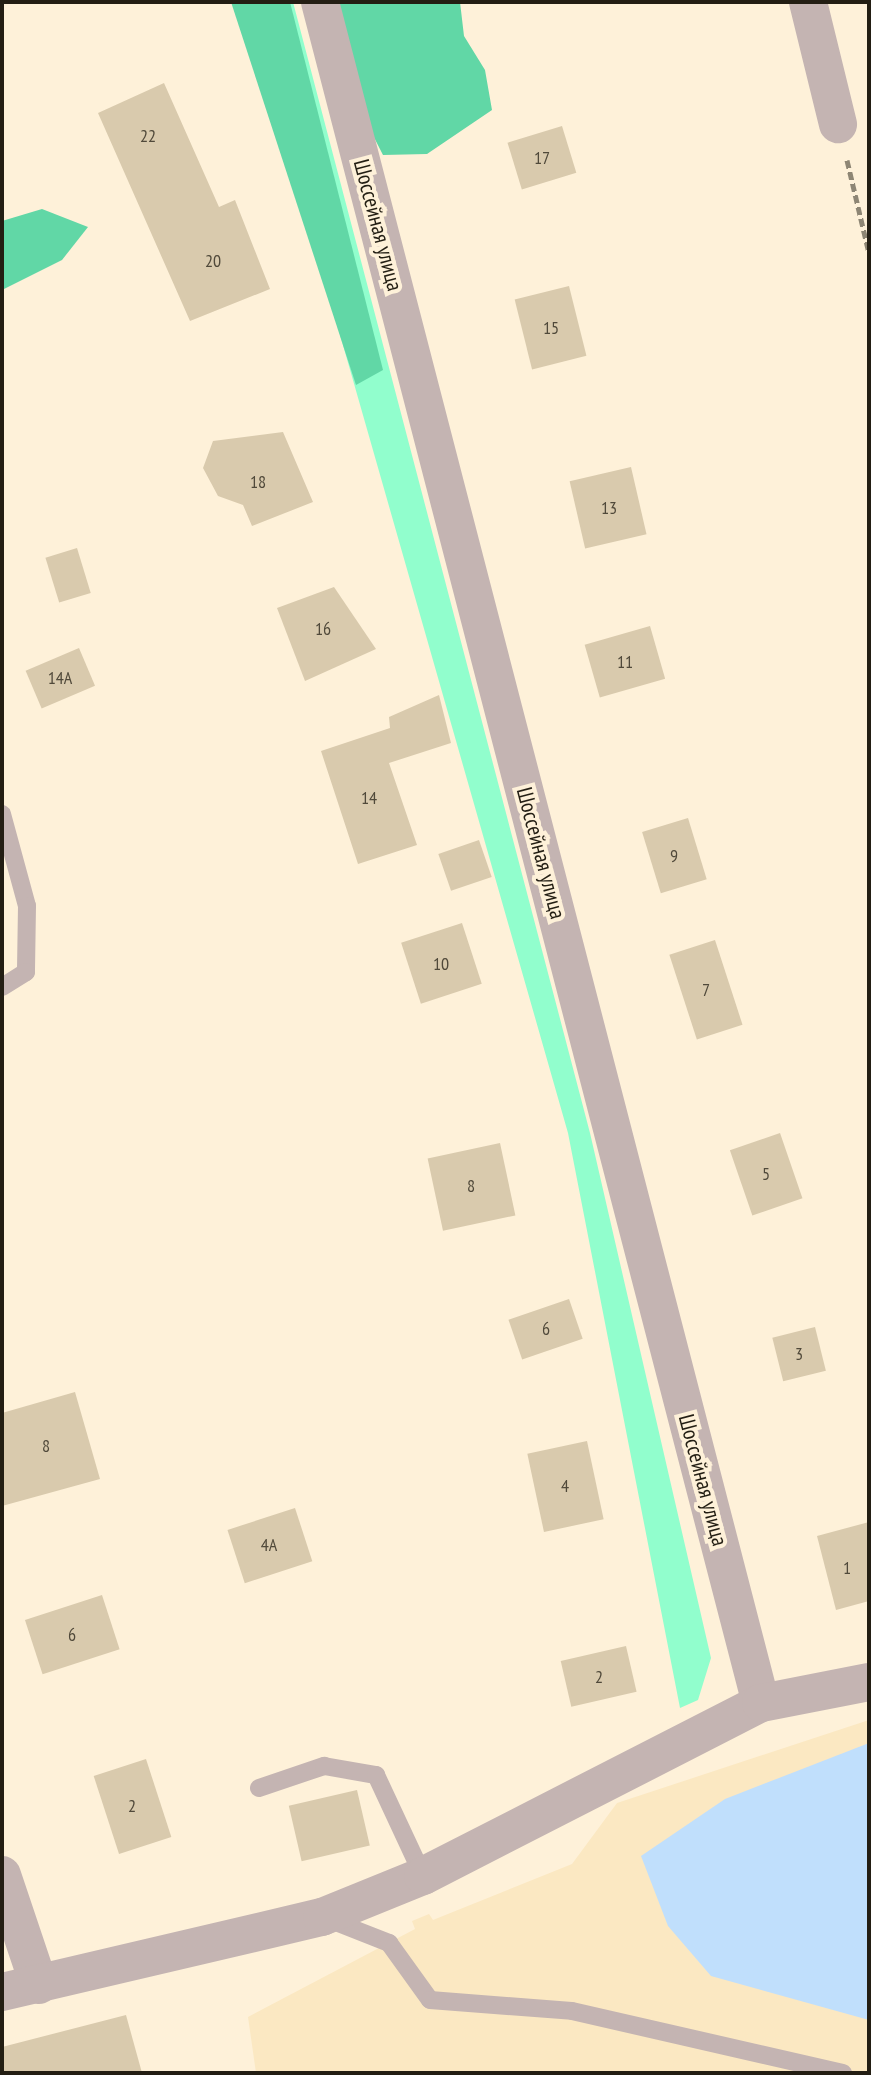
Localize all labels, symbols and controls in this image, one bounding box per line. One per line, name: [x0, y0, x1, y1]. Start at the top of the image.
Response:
house number: 22: [140, 125, 156, 147]
house number: 17: [534, 147, 550, 169]
street label: Шоссейная улица: [348, 156, 408, 294]
house number: 20: [205, 250, 221, 272]
house number: 15: [543, 317, 559, 339]
house number: 18: [250, 471, 266, 493]
house number: 13: [601, 497, 617, 519]
house number: 16: [315, 618, 331, 640]
house number: 11: [617, 651, 633, 673]
house number: 14А: [48, 667, 72, 689]
street label: Шоссейная улица: [511, 784, 571, 922]
house number: 14: [361, 787, 377, 809]
house number: 9: [670, 845, 678, 867]
house number: 10: [433, 953, 449, 975]
house number: 7: [702, 979, 710, 1001]
house number: 5: [762, 1163, 770, 1185]
house number: 8: [467, 1175, 475, 1197]
house number: 6: [542, 1318, 550, 1340]
house number: 3: [795, 1343, 803, 1365]
street label: Шоссейная улица: [673, 1411, 733, 1549]
house number: 8: [42, 1435, 50, 1457]
house number: 4: [561, 1475, 569, 1497]
house number: 4А: [261, 1534, 277, 1556]
house number: 1: [843, 1557, 851, 1579]
house number: 6: [68, 1624, 76, 1646]
house number: 2: [595, 1666, 603, 1688]
house number: 2: [128, 1795, 136, 1817]

